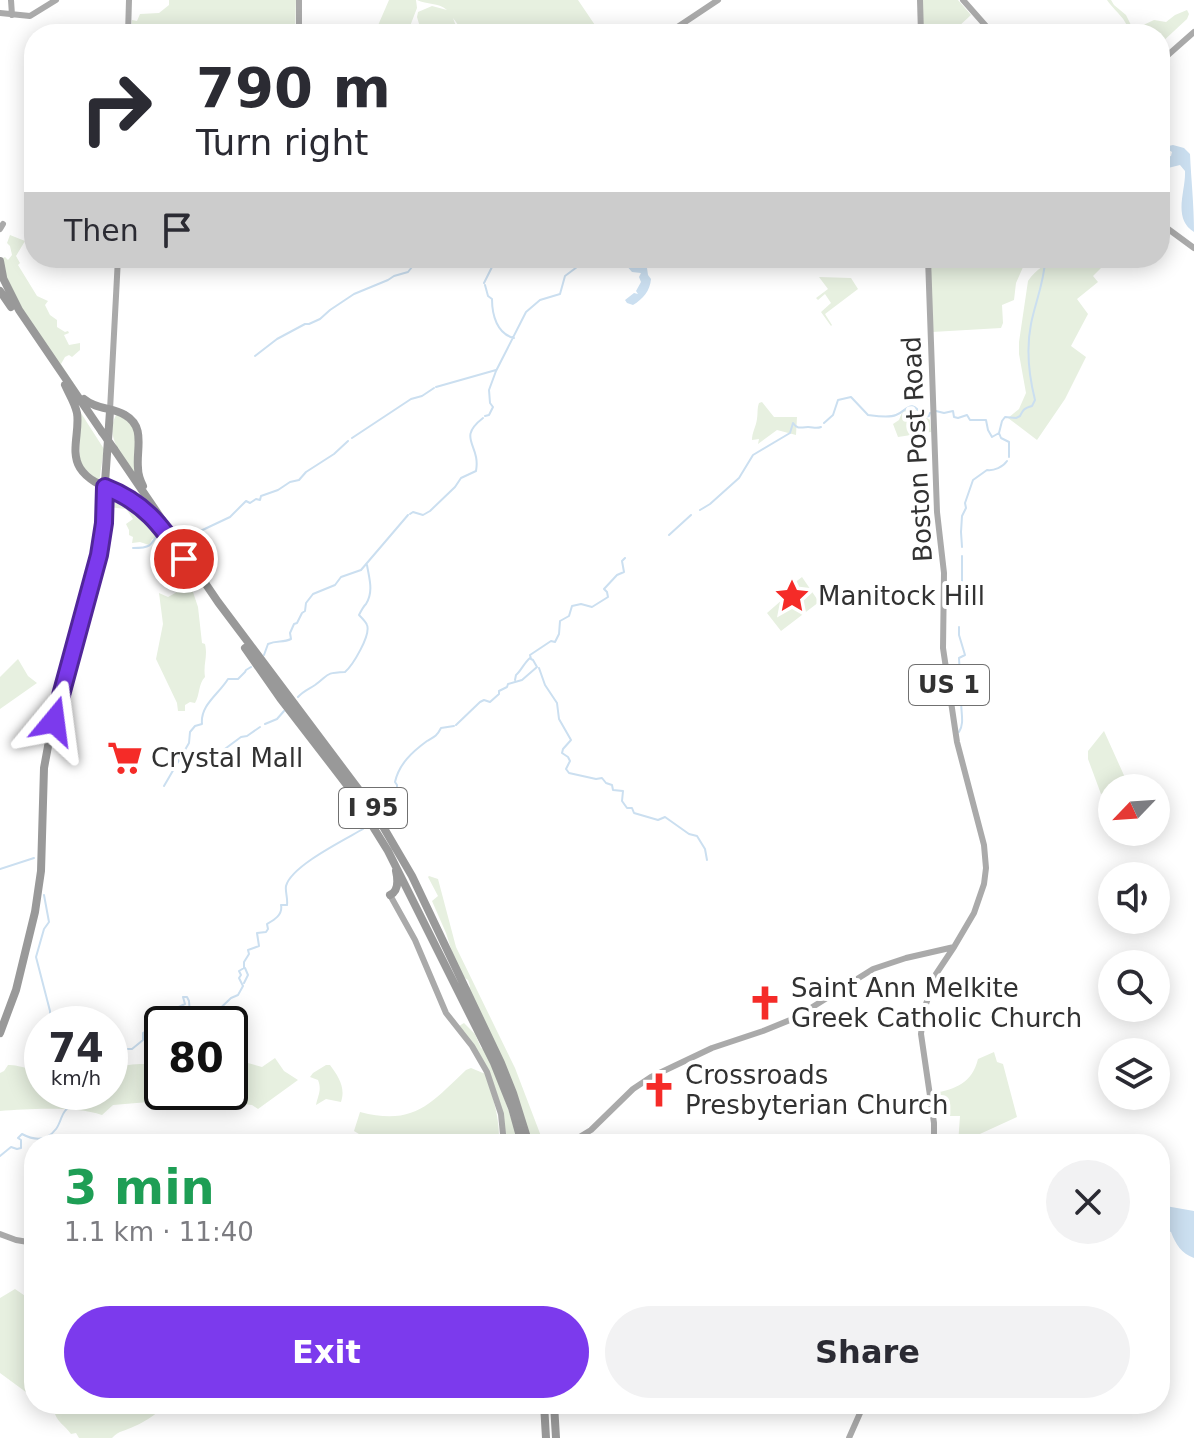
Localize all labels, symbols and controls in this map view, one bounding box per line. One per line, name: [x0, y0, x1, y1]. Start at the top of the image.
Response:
text: 790 m: [196, 55, 391, 120]
icon: right: [64, 56, 168, 160]
text: Turn right: [196, 122, 368, 163]
icon: arrive: [155, 208, 199, 252]
text: Then: [64, 213, 139, 248]
street label: Boston Post Road: [896, 335, 938, 563]
pin: [150, 525, 218, 593]
icon: arrive: [162, 537, 206, 581]
place icon: Manitock Hill: [773, 577, 811, 615]
place label: Manitock Hill: [818, 581, 985, 611]
road number: US 1: [909, 665, 989, 705]
position arrow: [12.0, 679, 96.0, 763]
supermarket icon: Crystal Mall: [106, 739, 144, 777]
place label: Crystal Mall: [151, 743, 303, 773]
north arrow: [1098, 774, 1170, 846]
map controls: [1098, 774, 1170, 1110]
road number: I 95: [339, 788, 407, 828]
button: sound: [1098, 862, 1170, 934]
button: search: [1098, 950, 1170, 1022]
place label: Saint Ann Melkite Greek Catholic Church: [791, 973, 1082, 1033]
church icon: Saint Ann Melkite Greek Catholic Church: [746, 984, 784, 1022]
speed limit sign: 80: [144, 1006, 248, 1110]
text: 74: [48, 1025, 104, 1071]
button: layers: [1098, 1038, 1170, 1110]
place label: Crossroads Presbyterian Church: [685, 1060, 949, 1120]
text: km/h: [51, 1066, 101, 1090]
church icon: Crossroads Presbyterian Church: [640, 1071, 678, 1109]
text: 3 min: [64, 1159, 215, 1215]
button: close: [1046, 1160, 1130, 1244]
text: 1.1 km · 11:40: [64, 1217, 254, 1247]
button: Exit: [64, 1306, 589, 1398]
button: Share: [605, 1306, 1130, 1398]

